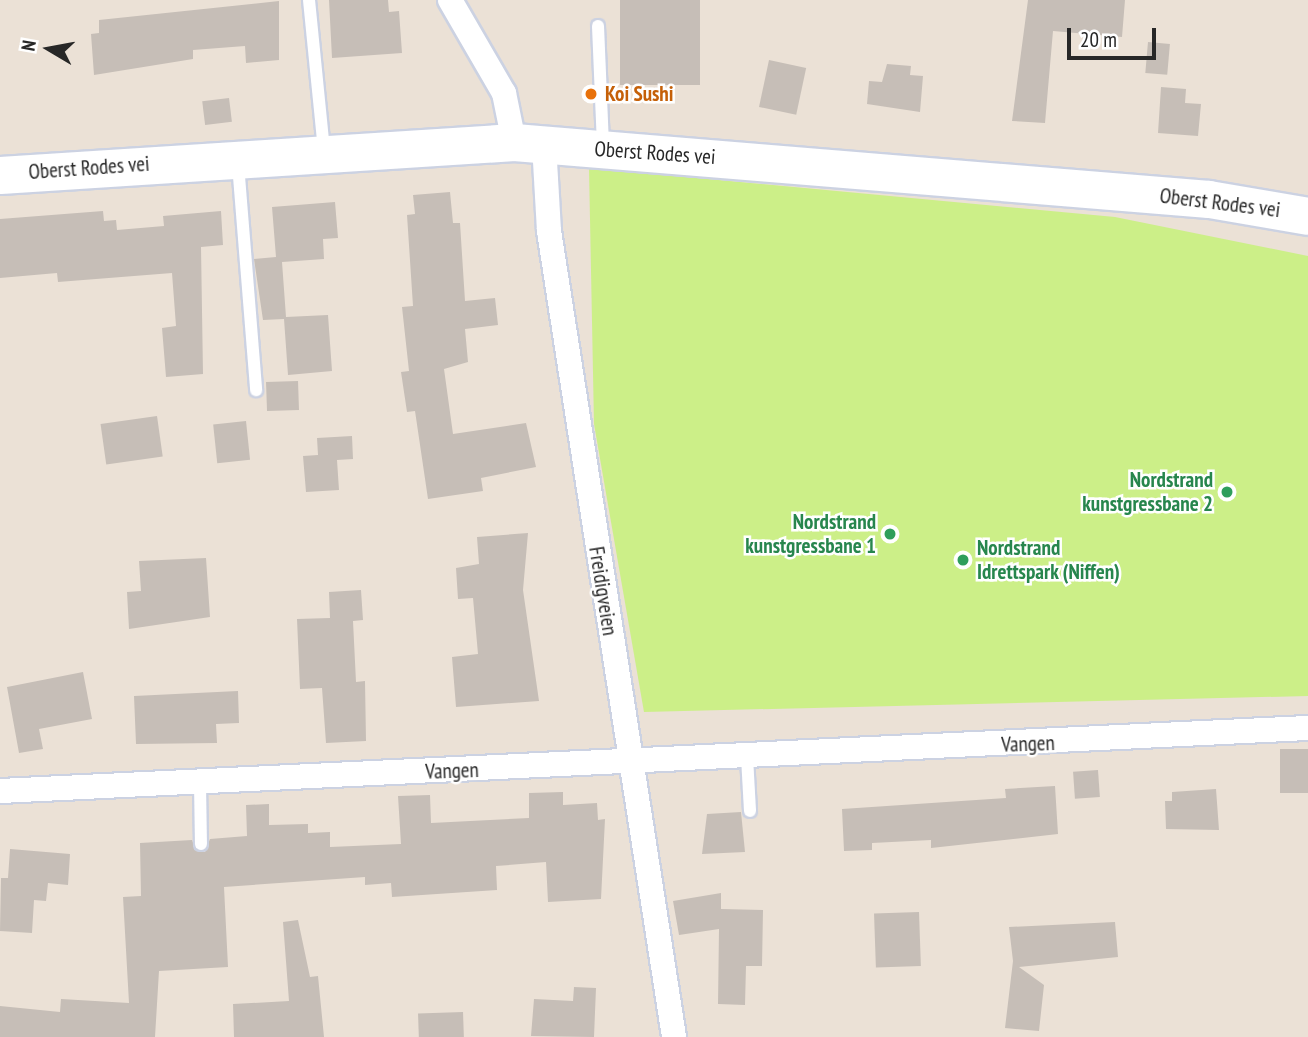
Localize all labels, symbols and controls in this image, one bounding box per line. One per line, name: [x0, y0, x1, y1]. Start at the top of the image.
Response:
north arrow: [14, 14, 84, 84]
scale bar: [1070, 14, 1159, 58]
text: 20 m: [1080, 26, 1117, 53]
text: N: [16, 38, 41, 52]
place label: Koi Sushi: [605, 81, 674, 107]
marker: Koi Sushi: [583, 86, 599, 102]
street label: Oberst Rodes vei: [594, 136, 716, 170]
street label: Oberst Rodes vei: [28, 151, 150, 185]
street label: Oberst Rodes vei: [1158, 183, 1282, 223]
place label: Nordstrand kunstgressbane 2: [1082, 467, 1213, 517]
marker: Nordstrand kunstgressbane 2: [1219, 484, 1235, 500]
place label: Nordstrand kunstgressbane 1: [745, 509, 876, 559]
marker: Nordstrand kunstgressbane 1: [882, 526, 898, 542]
place label: Nordstrand Idrettspark (Niffen): [977, 535, 1120, 585]
street label: Freidigveien: [584, 545, 622, 637]
marker: Nordstrand Idrettspark (Niffen): [955, 552, 971, 568]
street label: Vangen: [1001, 730, 1055, 758]
street label: Vangen: [425, 757, 479, 785]

